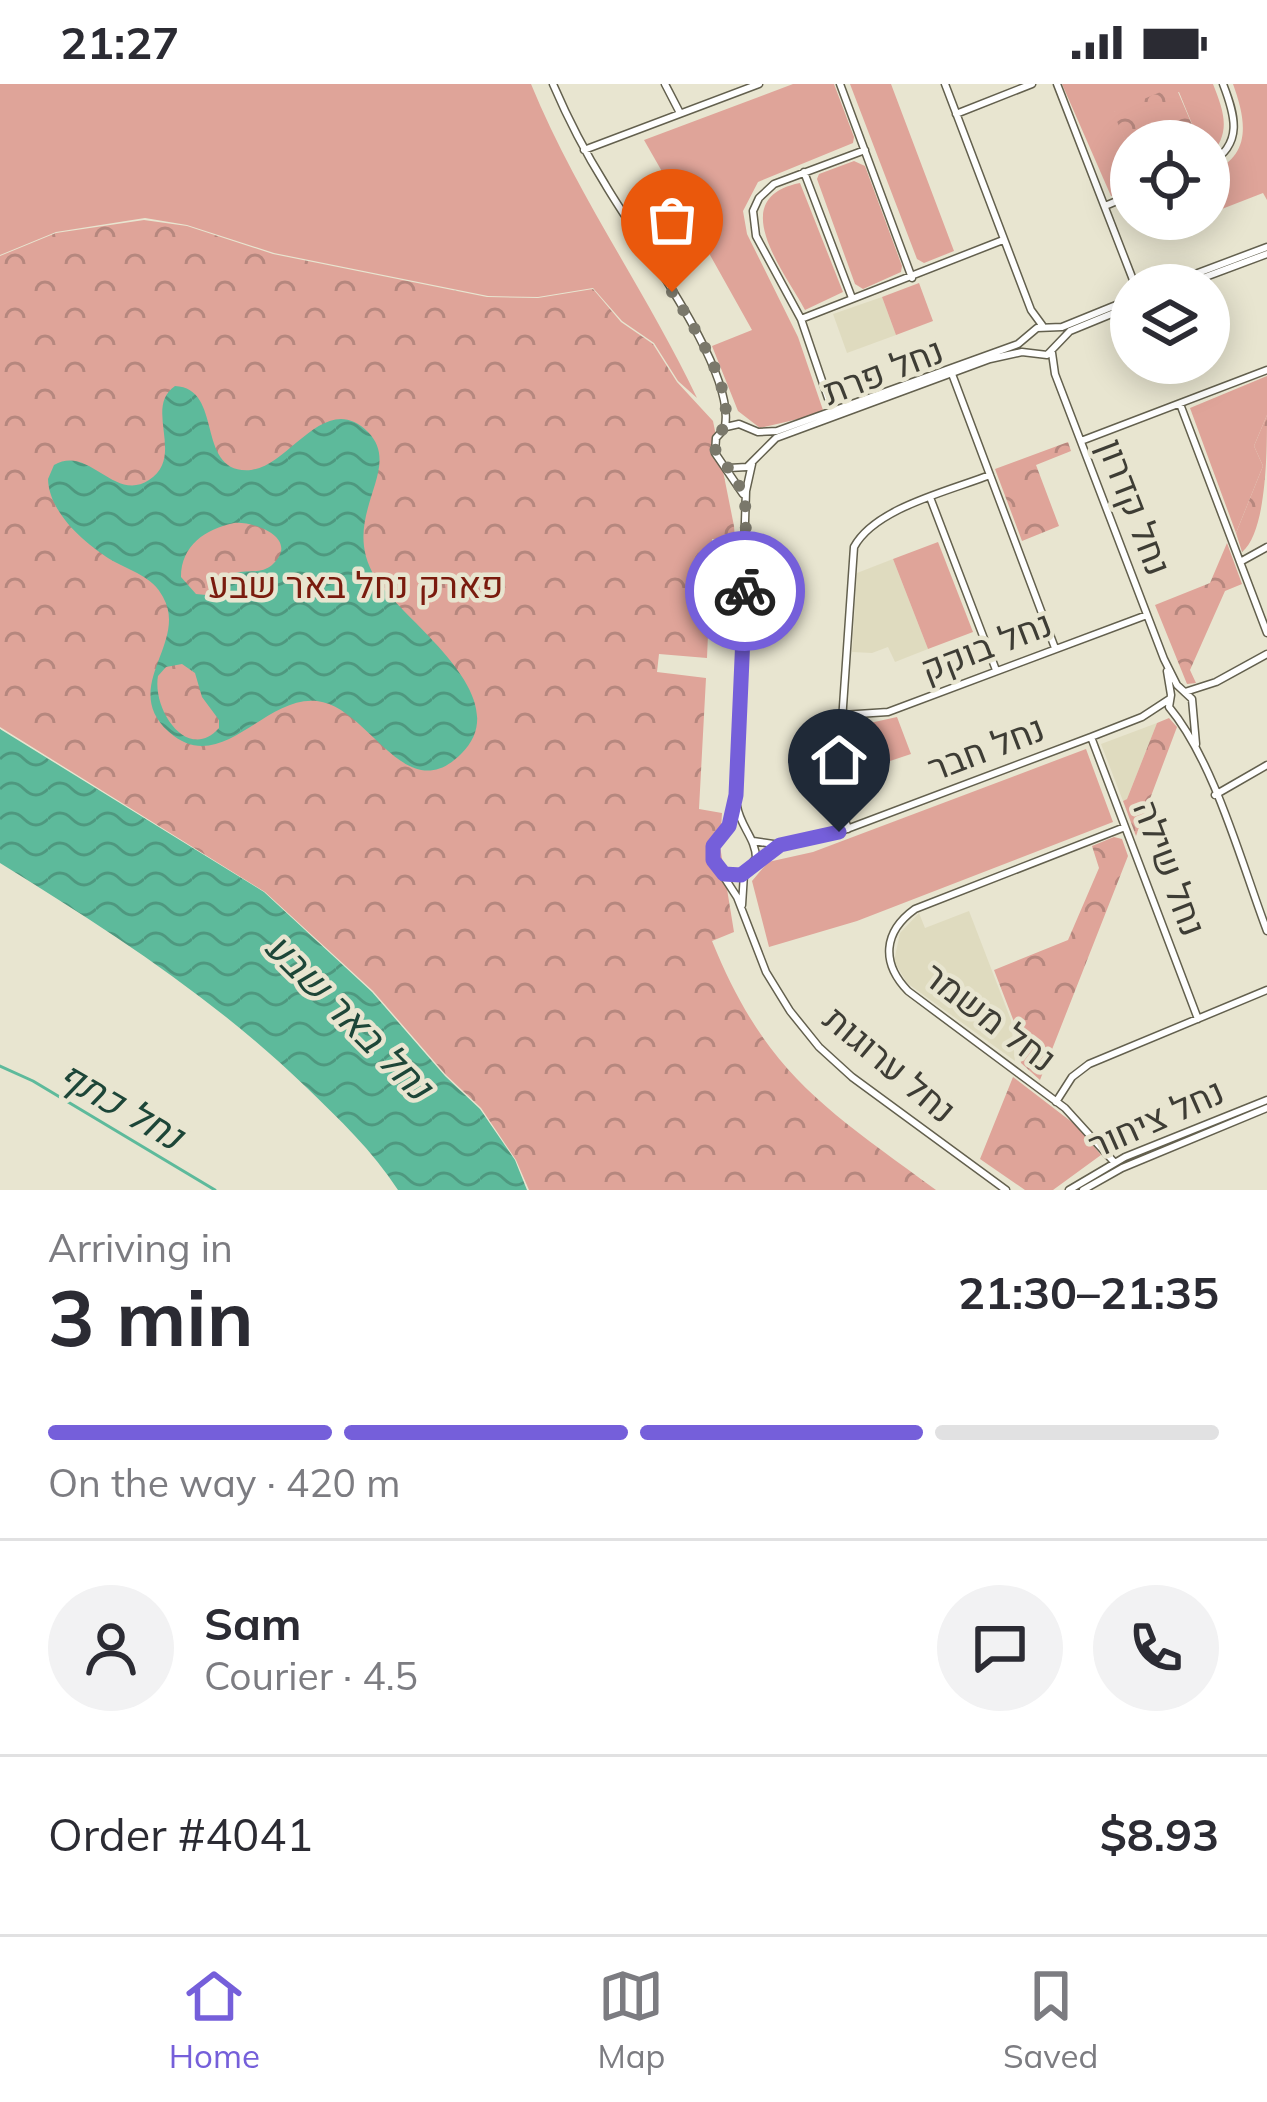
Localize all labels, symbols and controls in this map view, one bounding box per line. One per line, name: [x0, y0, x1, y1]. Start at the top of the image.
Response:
text: 21:27: [60, 14, 179, 70]
map controls: [1110, 120, 1230, 384]
button: locate: [1110, 120, 1230, 240]
pin: [621, 169, 723, 292]
icon: bag: [639, 187, 705, 253]
button: layers: [1110, 264, 1230, 384]
street label: נחל פרת: [816, 327, 949, 414]
street label: נחל קדרון: [1089, 432, 1182, 581]
courier: [685, 531, 805, 651]
icon: bike: [712, 558, 778, 624]
park label: פארק נחל באר שבע: [208, 562, 504, 607]
street label: נחל בוקק: [914, 600, 1058, 691]
street label: נחל חבר: [921, 705, 1050, 790]
pin: [788, 709, 890, 832]
icon: home: [806, 727, 872, 793]
street label: נחל שילה: [1124, 794, 1217, 942]
water label: נחל באר שבע: [255, 922, 445, 1112]
street label: נחל משמר: [915, 952, 1066, 1081]
street label: נחל ערוגות: [815, 995, 966, 1132]
water label: נחל כתף: [50, 1049, 195, 1161]
street label: נחל ציחור: [1081, 1068, 1230, 1167]
text: Arriving in: [48, 1223, 233, 1272]
text: 21:30–21:35: [958, 1264, 1219, 1320]
text: 3 min: [48, 1268, 254, 1366]
text: On the way · 420 m: [48, 1458, 400, 1507]
button: person: [48, 1585, 174, 1711]
button: chat: [937, 1585, 1063, 1711]
button: phone: [1093, 1585, 1219, 1711]
text: Sam: [204, 1595, 301, 1651]
text: Courier · 4.5: [204, 1651, 418, 1700]
text: Order #4041: [48, 1806, 313, 1862]
text: $8.93: [1100, 1806, 1219, 1862]
tab: Home: [169, 1963, 260, 2076]
tab: Map: [597, 1963, 665, 2076]
tab: Saved: [1003, 1963, 1098, 2076]

